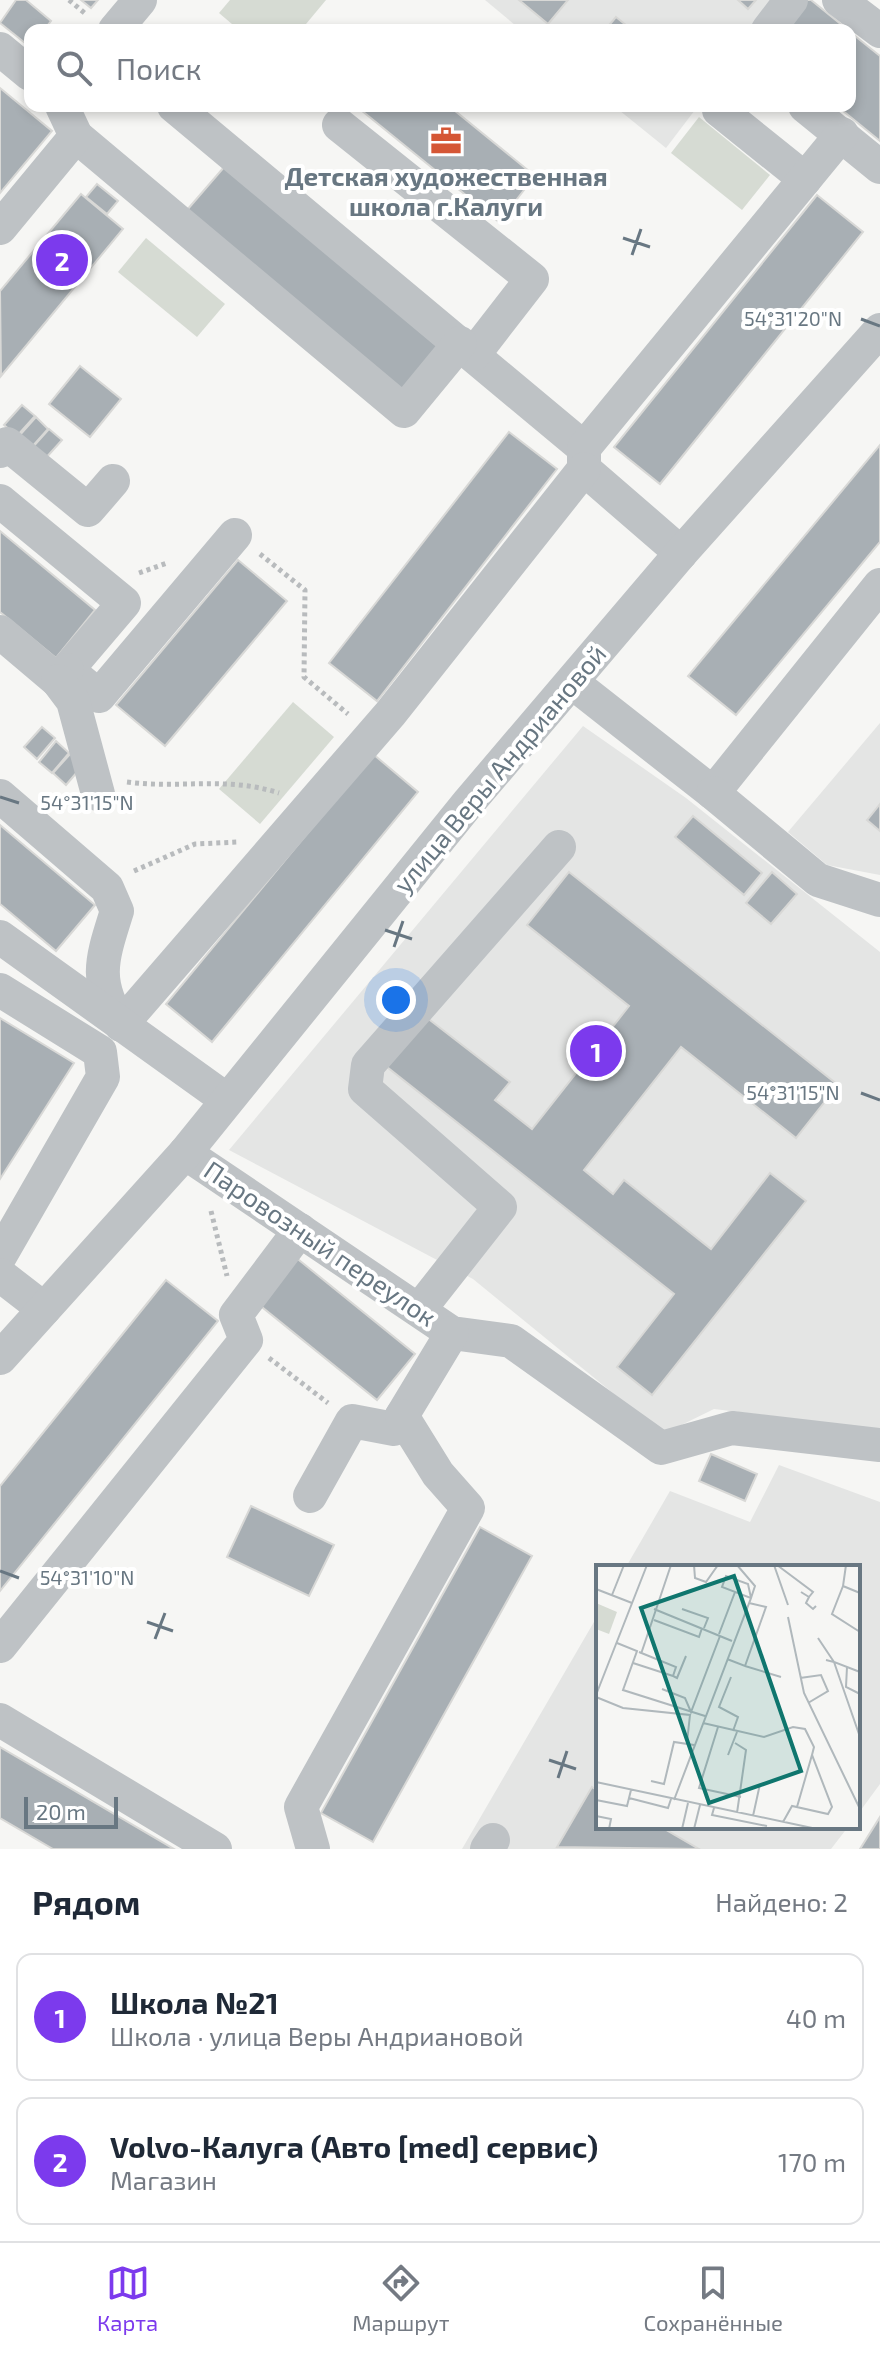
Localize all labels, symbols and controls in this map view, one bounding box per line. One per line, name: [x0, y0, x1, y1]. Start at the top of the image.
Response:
search box: [24, 24, 856, 112]
icon: search: [52, 46, 96, 90]
text: Поиск: [116, 50, 202, 86]
office icon: Детская художественная школа г.Калуги: [429, 124, 463, 158]
place label: Детская художественная школа г.Калуги: [284, 160, 608, 221]
pin: 2: [36, 230, 88, 290]
text: 54°31'20"N: [744, 306, 842, 330]
street label: улица Веры Андриановой: [386, 638, 612, 899]
text: 54°31'15"N: [40, 790, 134, 814]
your location: [376, 980, 416, 1020]
pin: 1: [570, 1021, 622, 1081]
text: 54°31'15"N: [746, 1080, 840, 1104]
street label: Паровозный переулок: [198, 1154, 443, 1333]
text: 54°31'10"N: [40, 1565, 134, 1589]
inset map: [596, 1565, 860, 1829]
scale bar: [24, 1793, 118, 1829]
text: 20 m: [36, 1798, 86, 1824]
text: Рядом: [32, 1881, 140, 1922]
text: Найдено: 2: [715, 1886, 848, 1917]
text: Школа №21: [110, 1984, 279, 2020]
text: 1: [54, 2002, 66, 2033]
text: 40 m: [786, 2002, 846, 2033]
text: Школа · улица Веры Андриановой: [110, 2020, 523, 2051]
text: Volvo-Калуга (Авто [med] сервис): [110, 2128, 598, 2164]
text: 2: [52, 2146, 68, 2177]
text: 170 m: [778, 2146, 846, 2177]
text: Магазин: [110, 2164, 217, 2195]
tab: Карта: [97, 2261, 158, 2335]
tab: Маршрут: [352, 2261, 449, 2335]
tab: Сохранённые: [644, 2261, 783, 2335]

